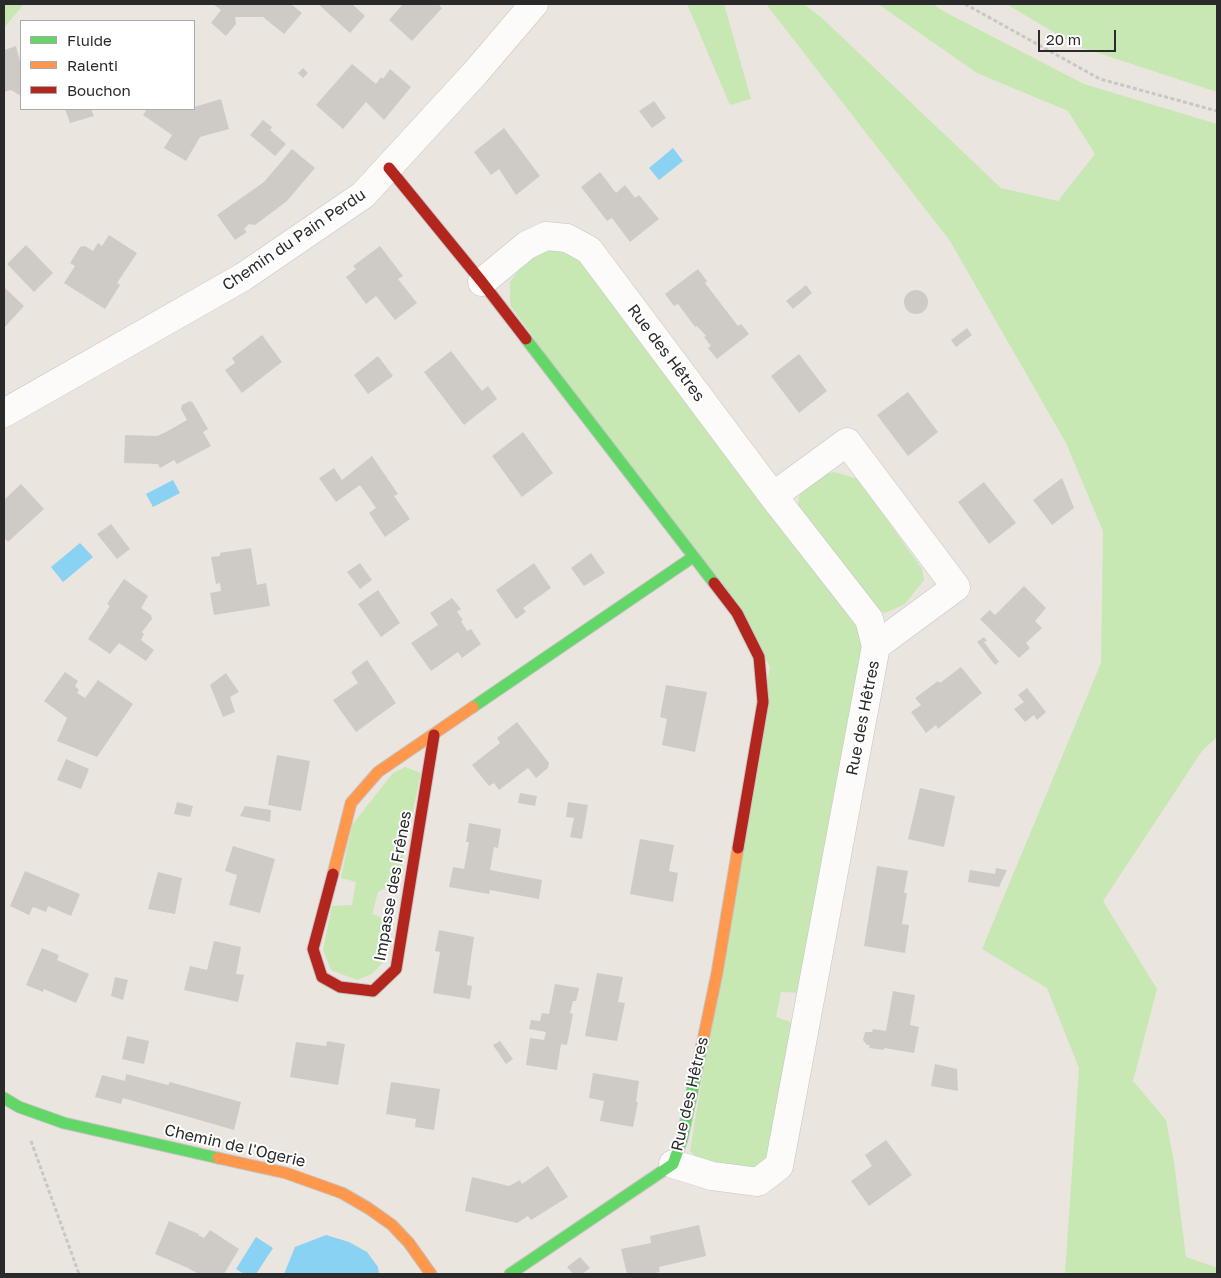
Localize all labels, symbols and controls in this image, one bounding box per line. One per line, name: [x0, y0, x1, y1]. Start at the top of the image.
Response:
legend: [20, 20, 195, 110]
scale bar: [1041, 20, 1118, 52]
text: 20 m: [1046, 30, 1081, 48]
text: Fluide: [67, 31, 112, 49]
text: Ralenti: [67, 56, 118, 74]
text: Bouchon: [67, 81, 131, 99]
street label: Chemin du Pain Perdu: [219, 185, 369, 295]
street label: Rue des Hêtres: [623, 301, 709, 405]
street label: Rue des Hêtres: [842, 659, 884, 777]
street label: Impasse des Frênes: [370, 809, 416, 963]
street label: Rue des Hêtres: [668, 1035, 712, 1153]
street label: Chemin de l'Ogerie: [163, 1120, 307, 1172]

